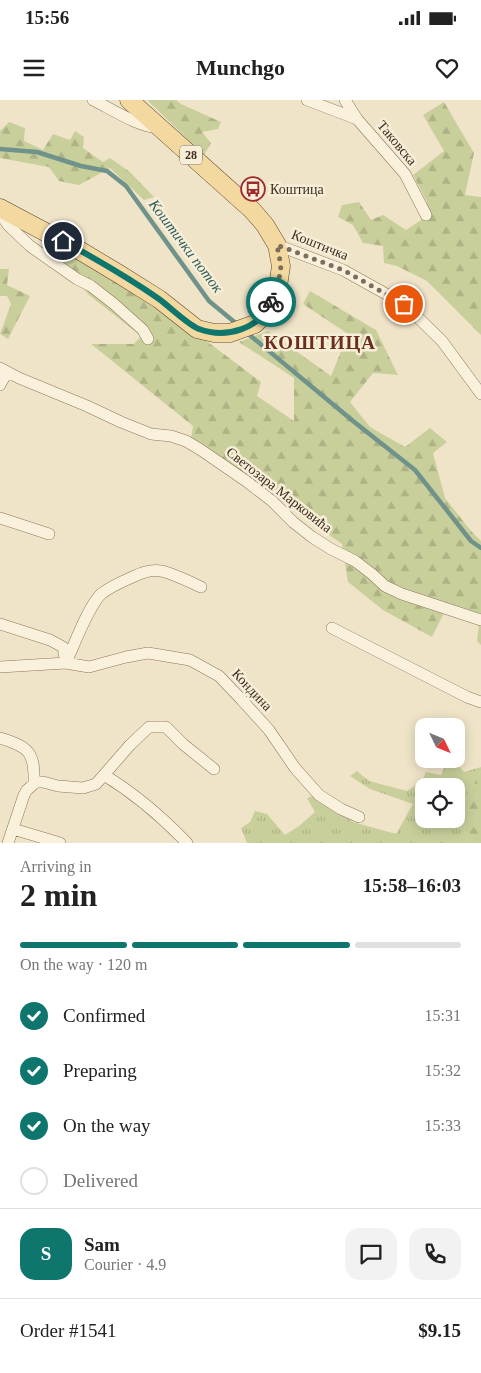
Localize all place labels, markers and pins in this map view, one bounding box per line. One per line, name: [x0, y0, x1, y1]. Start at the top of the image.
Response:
bus stop icon: Коштица: [240, 176, 266, 202]
place label: Коштица: [270, 182, 325, 197]
pin: [42, 220, 84, 262]
pin: [383, 283, 425, 325]

